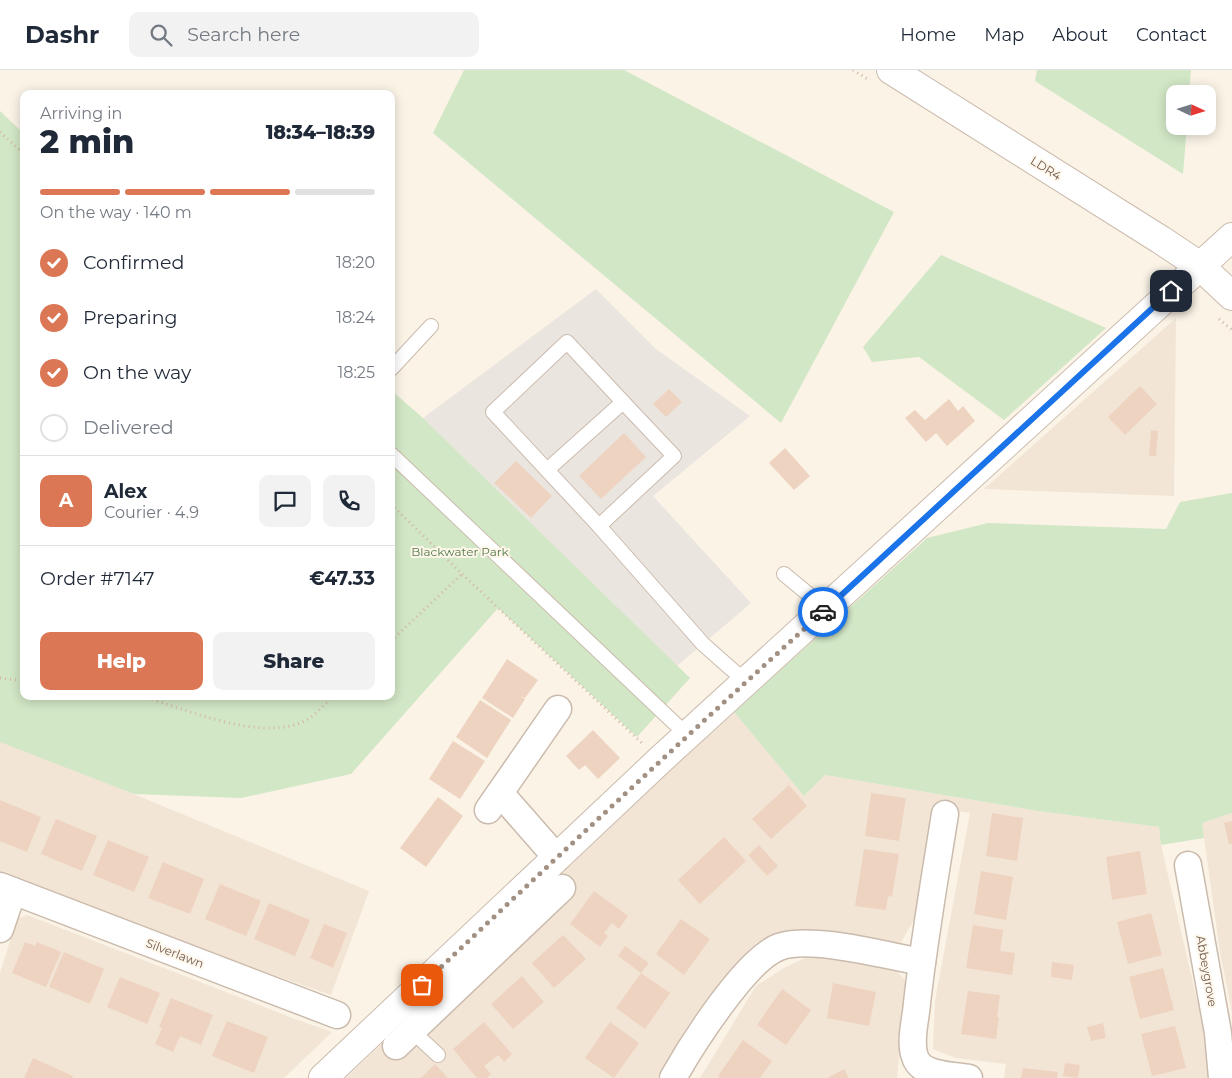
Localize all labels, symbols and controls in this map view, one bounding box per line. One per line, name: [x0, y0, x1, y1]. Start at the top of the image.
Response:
search box: [129, 12, 479, 57]
text: Dashr: [25, 20, 99, 49]
icon: search: [147, 21, 175, 49]
text: Search here: [187, 23, 300, 46]
text: Home: [900, 24, 956, 46]
text: Map: [984, 24, 1024, 46]
text: About: [1052, 24, 1108, 46]
text: Contact: [1136, 24, 1207, 46]
north arrow: [1166, 85, 1216, 135]
map controls: [1166, 85, 1216, 135]
text: Arriving in: [40, 104, 122, 123]
text: 18:34–18:39: [266, 121, 375, 144]
text: 2 min: [40, 122, 134, 161]
street label: LDR4: [1028, 153, 1064, 183]
text: On the way · 140 m: [40, 203, 192, 222]
icon: check: [40, 249, 68, 277]
text: Confirmed: [83, 251, 184, 274]
text: 18:20: [336, 253, 375, 272]
pin: [1150, 270, 1192, 312]
icon: home: [1157, 277, 1185, 305]
icon: check: [40, 304, 68, 332]
text: Preparing: [83, 306, 178, 329]
text: 18:24: [336, 308, 375, 327]
icon: check: [40, 359, 68, 387]
text: On the way: [83, 361, 191, 384]
text: 18:25: [337, 363, 375, 382]
text: Delivered: [83, 416, 174, 439]
button: chat: [259, 475, 311, 527]
button: phone: [323, 475, 375, 527]
text: Alex: [104, 480, 147, 503]
text: A: [59, 489, 73, 512]
text: Courier · 4.9: [104, 503, 199, 522]
park label: Blackwater Park: [411, 544, 510, 559]
text: Order #7147: [40, 567, 155, 590]
text: €47.33: [309, 567, 375, 590]
courier: [798, 587, 848, 637]
icon: car: [809, 598, 837, 626]
button: Help: [40, 632, 203, 690]
button: Share: [213, 632, 375, 690]
street label: Abbeygrove: [1193, 934, 1221, 1008]
street label: Silverlawn: [144, 935, 206, 971]
pin: [401, 964, 443, 1006]
icon: bag: [408, 971, 436, 999]

